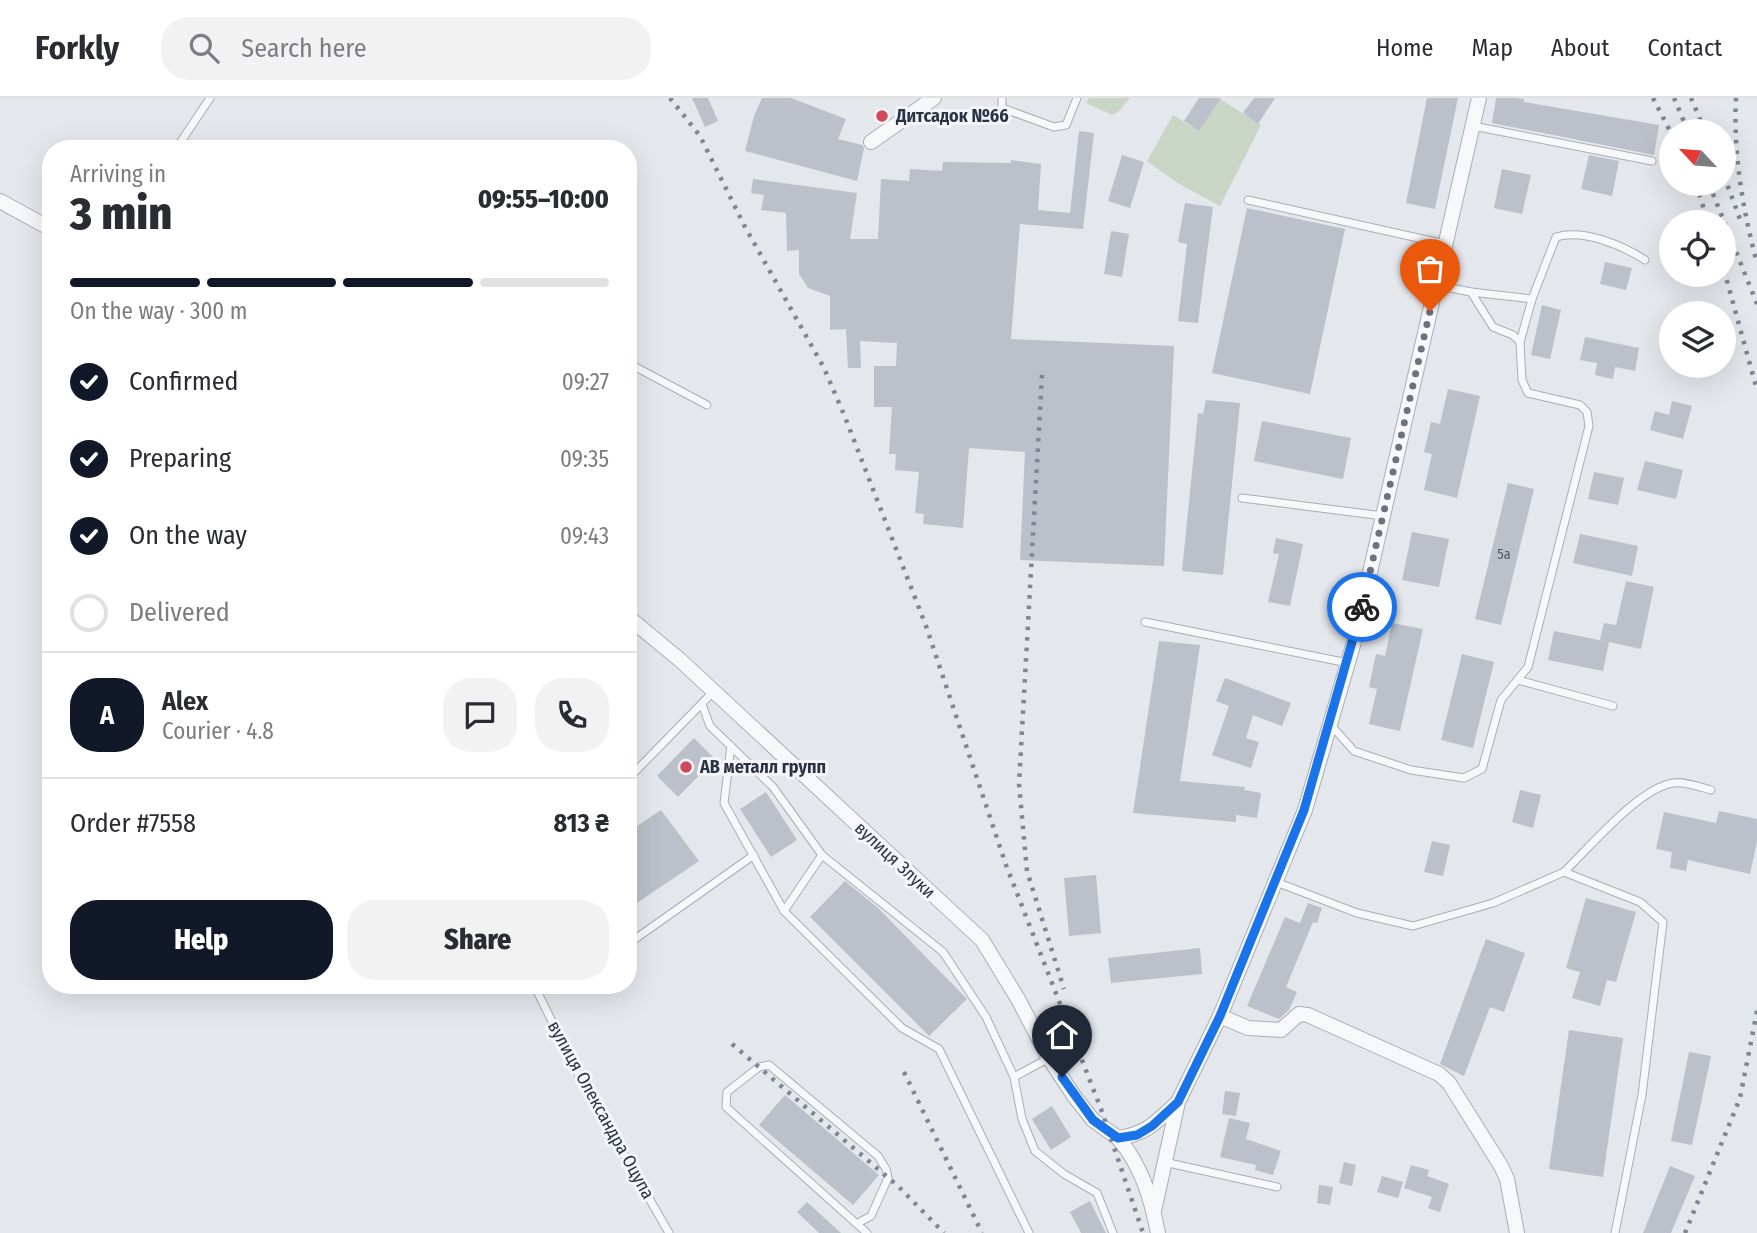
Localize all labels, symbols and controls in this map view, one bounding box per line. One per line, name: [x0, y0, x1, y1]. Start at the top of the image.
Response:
search box: [161, 17, 651, 80]
text: Forkly: [35, 28, 119, 68]
icon: search: [185, 29, 223, 67]
text: Search here: [241, 33, 367, 64]
text: Home: [1376, 34, 1433, 62]
text: Map: [1471, 34, 1513, 62]
text: About: [1551, 34, 1609, 62]
text: Contact: [1647, 34, 1722, 62]
place label: Дитсадок №66: [895, 105, 1009, 127]
marker: Дитсадок №66: [874, 108, 890, 124]
north arrow: [1659, 119, 1736, 196]
map controls: [1659, 119, 1736, 378]
text: Arriving in: [70, 160, 166, 188]
text: 09:55–10:00: [478, 184, 609, 215]
text: 3 min: [70, 186, 172, 241]
button: locate: [1659, 210, 1736, 287]
pin: [1400, 239, 1460, 311]
icon: bag: [1411, 250, 1449, 288]
text: On the way · 300 m: [70, 297, 247, 325]
button: layers: [1659, 301, 1736, 378]
icon: check: [70, 363, 108, 401]
text: Confirmed: [129, 366, 239, 397]
text: 09:27: [562, 368, 609, 396]
icon: check: [70, 440, 108, 478]
text: Preparing: [129, 443, 231, 474]
text: 09:35: [560, 445, 609, 473]
icon: check: [70, 517, 108, 555]
text: On the way: [129, 520, 247, 551]
text: 09:43: [560, 522, 609, 550]
house number: 5а: [1497, 546, 1511, 563]
courier: [1327, 572, 1397, 642]
icon: bike: [1343, 588, 1381, 626]
text: Delivered: [129, 597, 230, 628]
button: chat: [443, 678, 517, 752]
button: phone: [535, 678, 609, 752]
text: Alex: [162, 686, 208, 717]
text: A: [100, 700, 114, 731]
text: Courier · 4.8: [162, 717, 274, 745]
place label: АВ металл групп: [699, 756, 826, 778]
marker: АВ металл групп: [678, 759, 694, 775]
text: Order #7558: [70, 808, 196, 839]
text: 813 ₴: [553, 808, 609, 839]
street label: вулиця Злуки: [850, 817, 940, 903]
button: Help: [70, 900, 333, 980]
button: Share: [347, 900, 609, 980]
pin: [1032, 1005, 1092, 1077]
icon: home: [1043, 1016, 1081, 1054]
street label: вулиця Олександра Оцупа: [543, 1017, 659, 1203]

